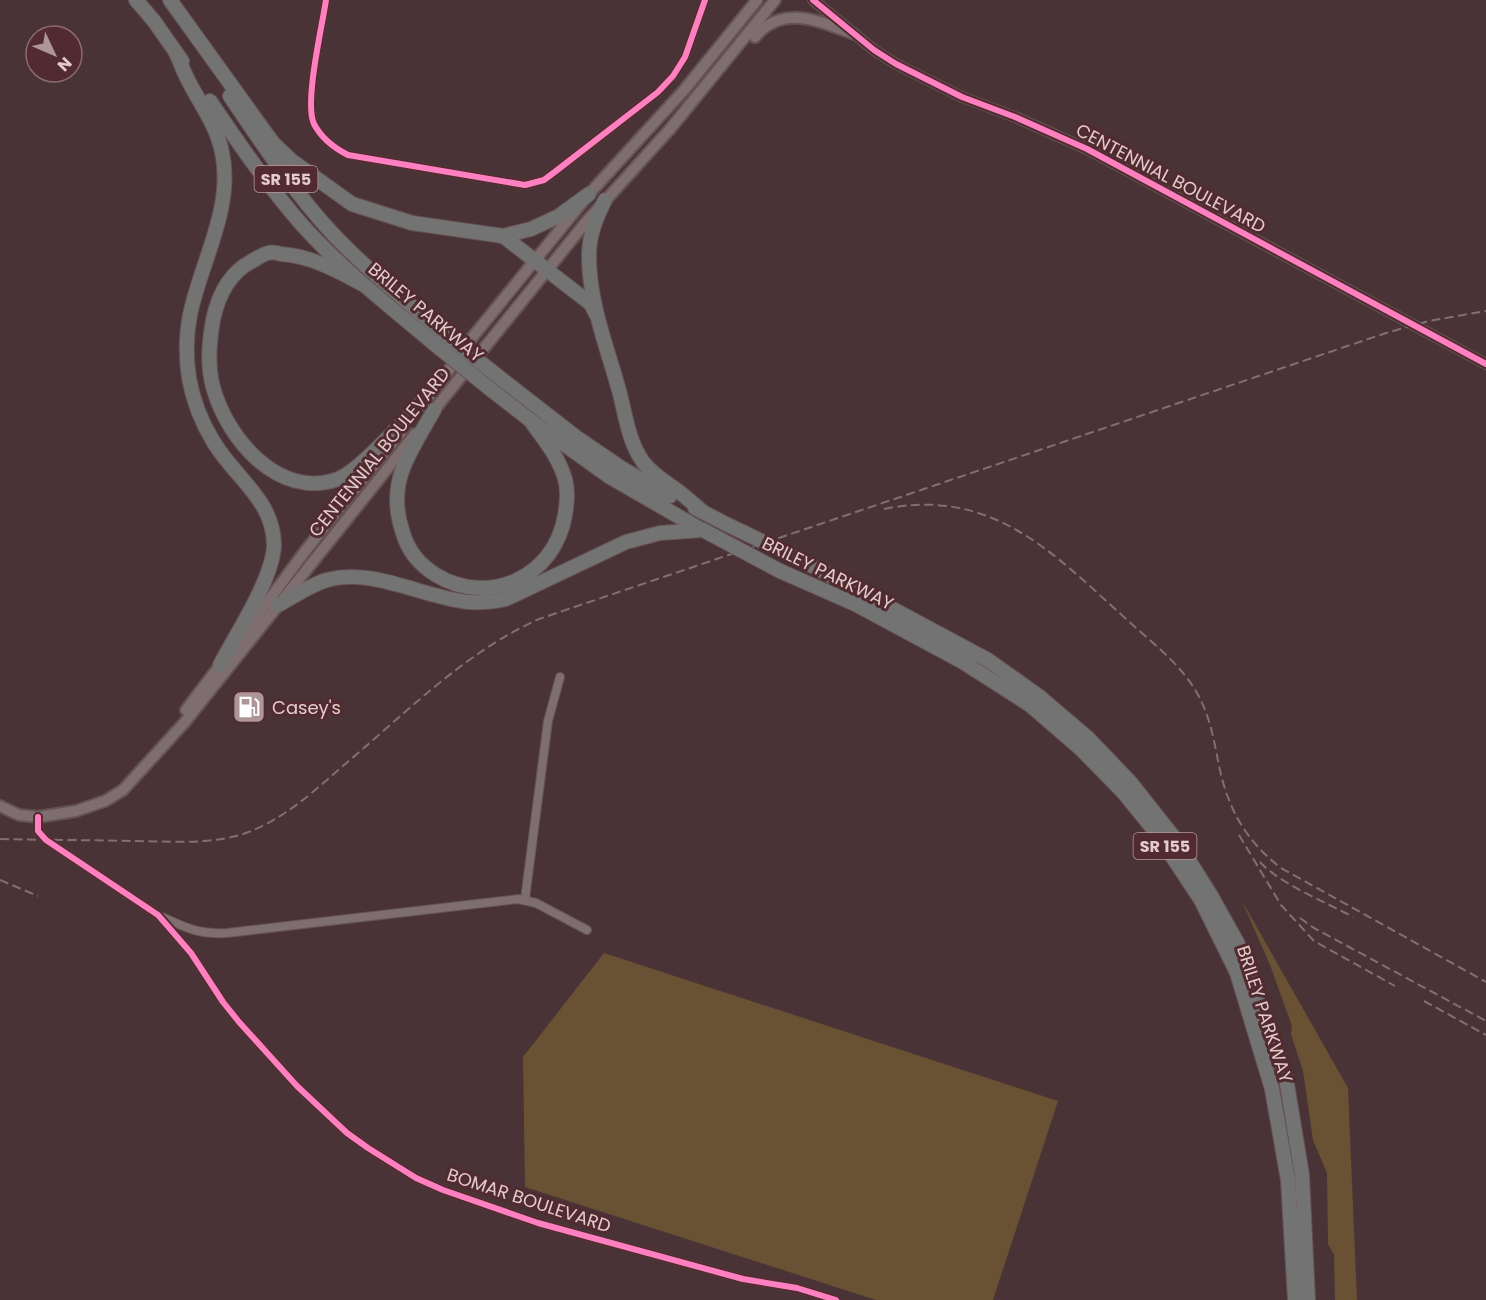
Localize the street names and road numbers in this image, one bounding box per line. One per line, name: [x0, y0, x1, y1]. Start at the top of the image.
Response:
street label: CENTENNIAL BOULEVARD: [1072, 117, 1270, 239]
road number: SR 155: [254, 166, 318, 192]
street label: BRILEY PARKWAY: [363, 256, 489, 368]
street label: CENTENNIAL BOULEVARD: [303, 362, 455, 542]
street label: BRILEY PARKWAY: [758, 530, 898, 616]
road number: SR 155: [1134, 833, 1196, 859]
street label: BRILEY PARKWAY: [1231, 942, 1299, 1086]
street label: BOMAR BOULEVARD: [444, 1162, 614, 1238]

